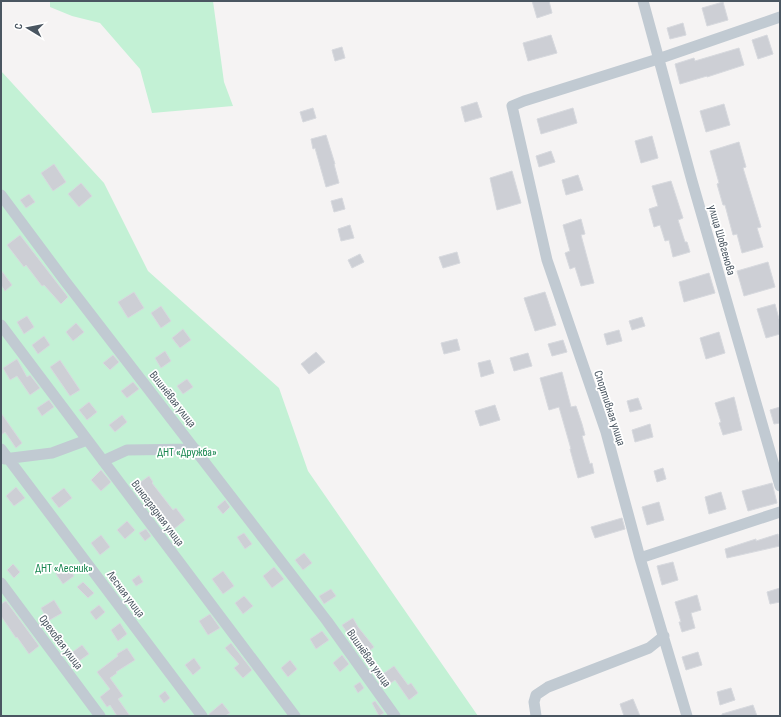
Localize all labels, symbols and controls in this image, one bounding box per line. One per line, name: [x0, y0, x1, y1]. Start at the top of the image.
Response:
north arrow: [8, 8, 48, 48]
text: С: [12, 22, 26, 30]
street label: улица Шовгенова: [704, 203, 739, 277]
street label: Вишнёвая улица: [146, 368, 200, 431]
street label: Спортивная улица: [590, 369, 629, 448]
park label: ДНТ «Дружба»: [157, 445, 217, 460]
street label: Виноградная улица: [128, 477, 188, 550]
park label: ДНТ «Лесник»: [35, 561, 93, 576]
street label: Лесная улица: [103, 567, 148, 621]
street label: Ореховая улица: [35, 612, 86, 673]
street label: Вишнёвая улица: [343, 626, 394, 691]

